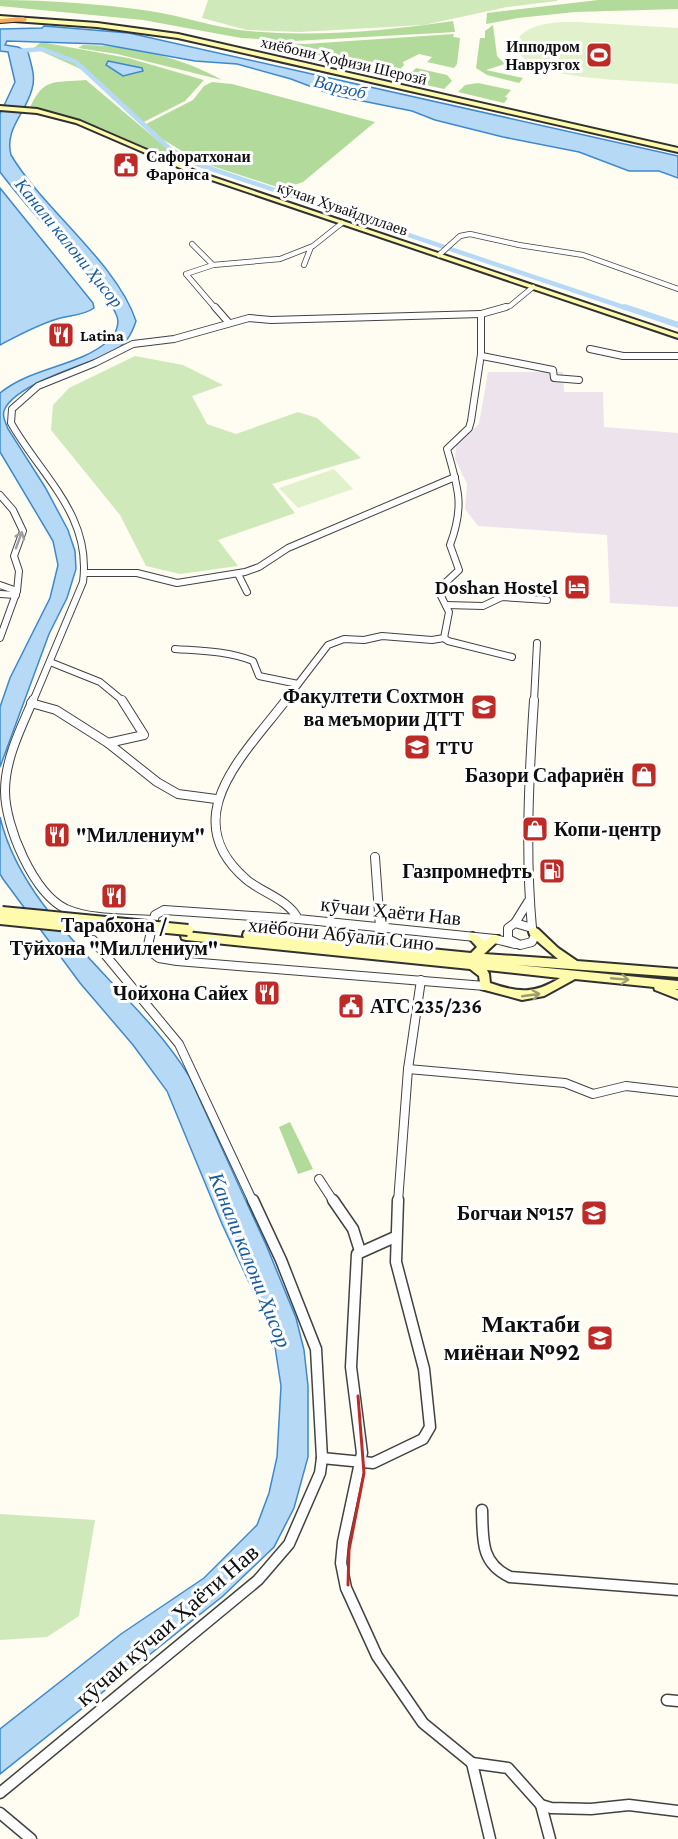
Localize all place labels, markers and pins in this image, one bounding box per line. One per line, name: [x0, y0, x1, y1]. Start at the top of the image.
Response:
place label: Ипподром Наврузгох: [505, 38, 580, 74]
sports icon: Ипподром Наврузгох: [584, 40, 614, 70]
place label: Сафоратхонаи Фаронса: [146, 148, 251, 184]
public building icon: Сафоратхонаи Фаронса: [111, 150, 141, 180]
restaurant icon: Latina: [46, 320, 76, 350]
place label: Latina: [80, 327, 124, 344]
hotel icon: Doshan Hostel: [562, 572, 592, 602]
place label: Doshan Hostel: [435, 576, 558, 598]
place label: Факултети Сохтмон ва меъмории ДТТ: [283, 685, 465, 731]
school or university icon: Факултети Сохтмон ва меъмории ДТТ: [469, 692, 499, 722]
school or university icon: TTU: [402, 732, 432, 762]
place label: TTU: [436, 736, 474, 758]
shop icon: Базори Сафариён: [629, 760, 659, 790]
place label: Базори Сафариён: [465, 764, 624, 787]
shop icon: Копи-центр: [520, 814, 550, 844]
place label: Копи-центр: [554, 818, 661, 841]
restaurant icon: "Миллениум": [42, 820, 72, 850]
place label: "Миллениум": [76, 824, 205, 847]
fuel station icon: Газпромнефть: [537, 856, 567, 886]
place label: Газпромнефть: [402, 860, 532, 883]
restaurant icon: Тарабхона / Тӯйхона "Миллениум": [99, 881, 129, 911]
place label: Тарабхона / Тӯйхона "Миллениум": [10, 914, 218, 960]
restaurant icon: Чойхона Сайех: [252, 978, 282, 1008]
place label: Чойхона Сайех: [113, 982, 248, 1004]
public building icon: АТС 235/236: [336, 991, 366, 1021]
place label: АТС 235/236: [370, 995, 482, 1017]
school or university icon: Богчаи №157: [579, 1198, 609, 1228]
place label: Богчаи №157: [457, 1202, 574, 1224]
place label: Мактаби миёнаи №92: [444, 1310, 580, 1365]
school or university icon: Мактаби миёнаи №92: [585, 1323, 615, 1353]

